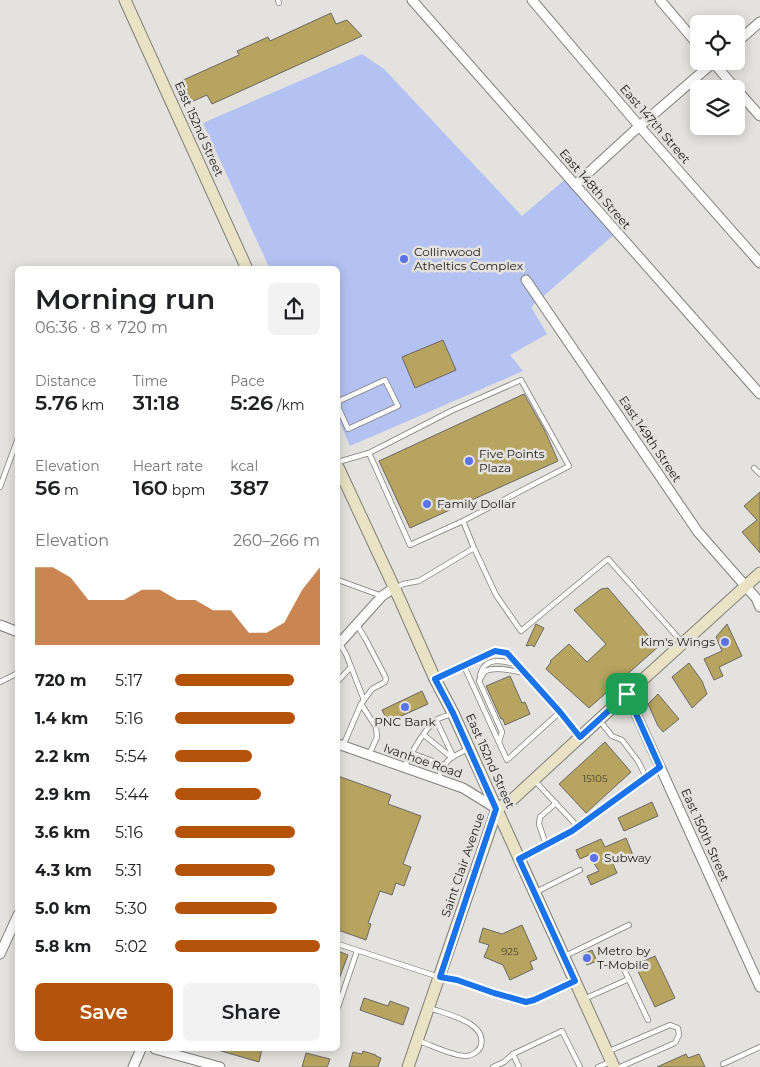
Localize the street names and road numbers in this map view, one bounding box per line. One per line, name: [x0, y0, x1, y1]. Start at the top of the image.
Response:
street label: East 152nd Street: [172, 79, 227, 179]
street label: East 147th Street: [617, 81, 694, 166]
street label: East 148th Street: [556, 146, 634, 232]
street label: East 149th Street: [616, 393, 685, 485]
street label: East 152nd Street: [463, 711, 518, 811]
street label: Ivanhoe Road: [382, 740, 465, 781]
street label: East 150th Street: [678, 786, 733, 884]
street label: Saint Clair Avenue: [438, 811, 487, 919]

